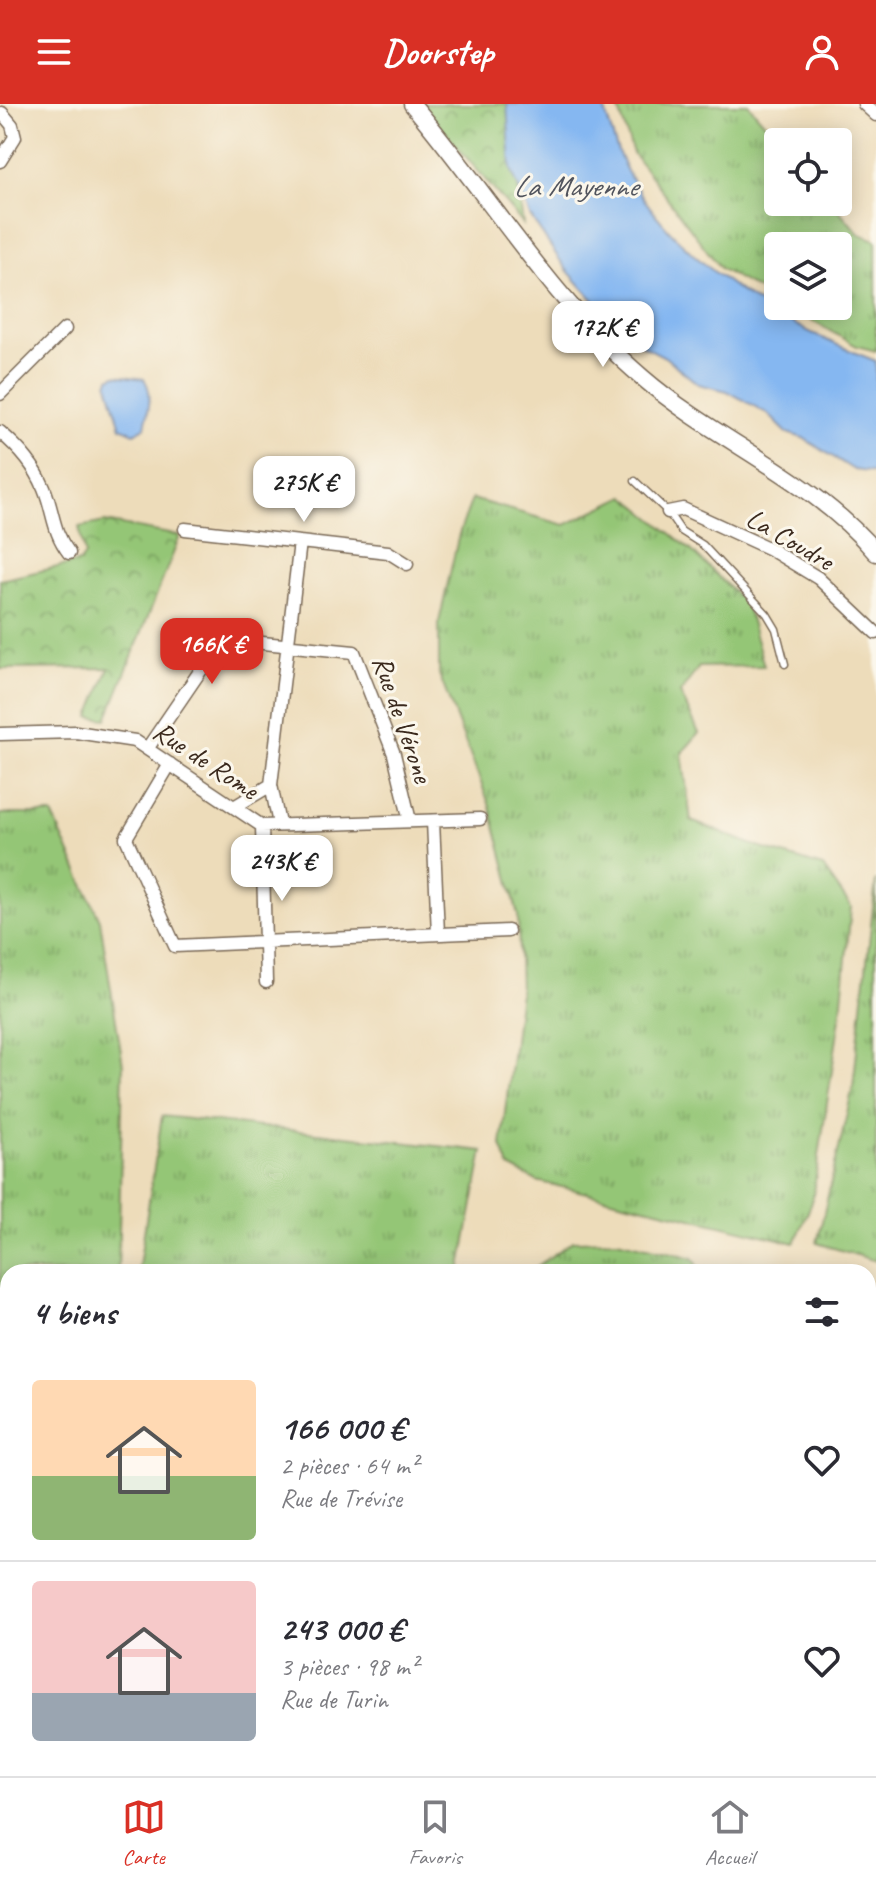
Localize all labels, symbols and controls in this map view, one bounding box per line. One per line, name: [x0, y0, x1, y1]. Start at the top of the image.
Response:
text: Doorstep: [383, 29, 493, 75]
icon: menu: [32, 30, 76, 74]
icon: person: [800, 30, 844, 74]
map controls: [764, 128, 852, 320]
button: locate: [764, 128, 852, 216]
water label: La Mayenne: [513, 167, 641, 205]
button: layers: [764, 232, 852, 320]
pin: 172K €: [538, 301, 668, 369]
text: 172K €: [570, 310, 636, 343]
pin: 275K €: [239, 456, 369, 524]
text: 275K €: [271, 465, 337, 498]
street label: La Coudre: [740, 500, 841, 579]
pin: 166K €: [147, 618, 277, 686]
text: 166K €: [178, 627, 246, 660]
street label: Rue de Vérone: [365, 651, 442, 789]
street label: Rue de Rome: [147, 713, 267, 808]
pin: 243K €: [217, 835, 347, 903]
text: 243K €: [249, 844, 315, 877]
icon: filters: [800, 1290, 844, 1334]
text: 4 biens: [32, 1291, 116, 1334]
text: 166 000 €: [280, 1406, 405, 1449]
icon: home: [96, 1412, 192, 1508]
icon: heart: [800, 1438, 844, 1482]
text: 2 pièces · 64 m²: [280, 1449, 418, 1482]
text: Rue de Trévise: [280, 1482, 402, 1515]
text: 243 000 €: [280, 1607, 404, 1650]
icon: home: [96, 1613, 192, 1709]
icon: heart: [800, 1639, 844, 1683]
text: 3 pièces · 98 m²: [280, 1650, 418, 1683]
text: Rue de Turin: [280, 1683, 388, 1716]
tab: Carte: [122, 1795, 166, 1871]
tab: Favoris: [409, 1795, 462, 1871]
tab: Accueil: [705, 1795, 754, 1871]

